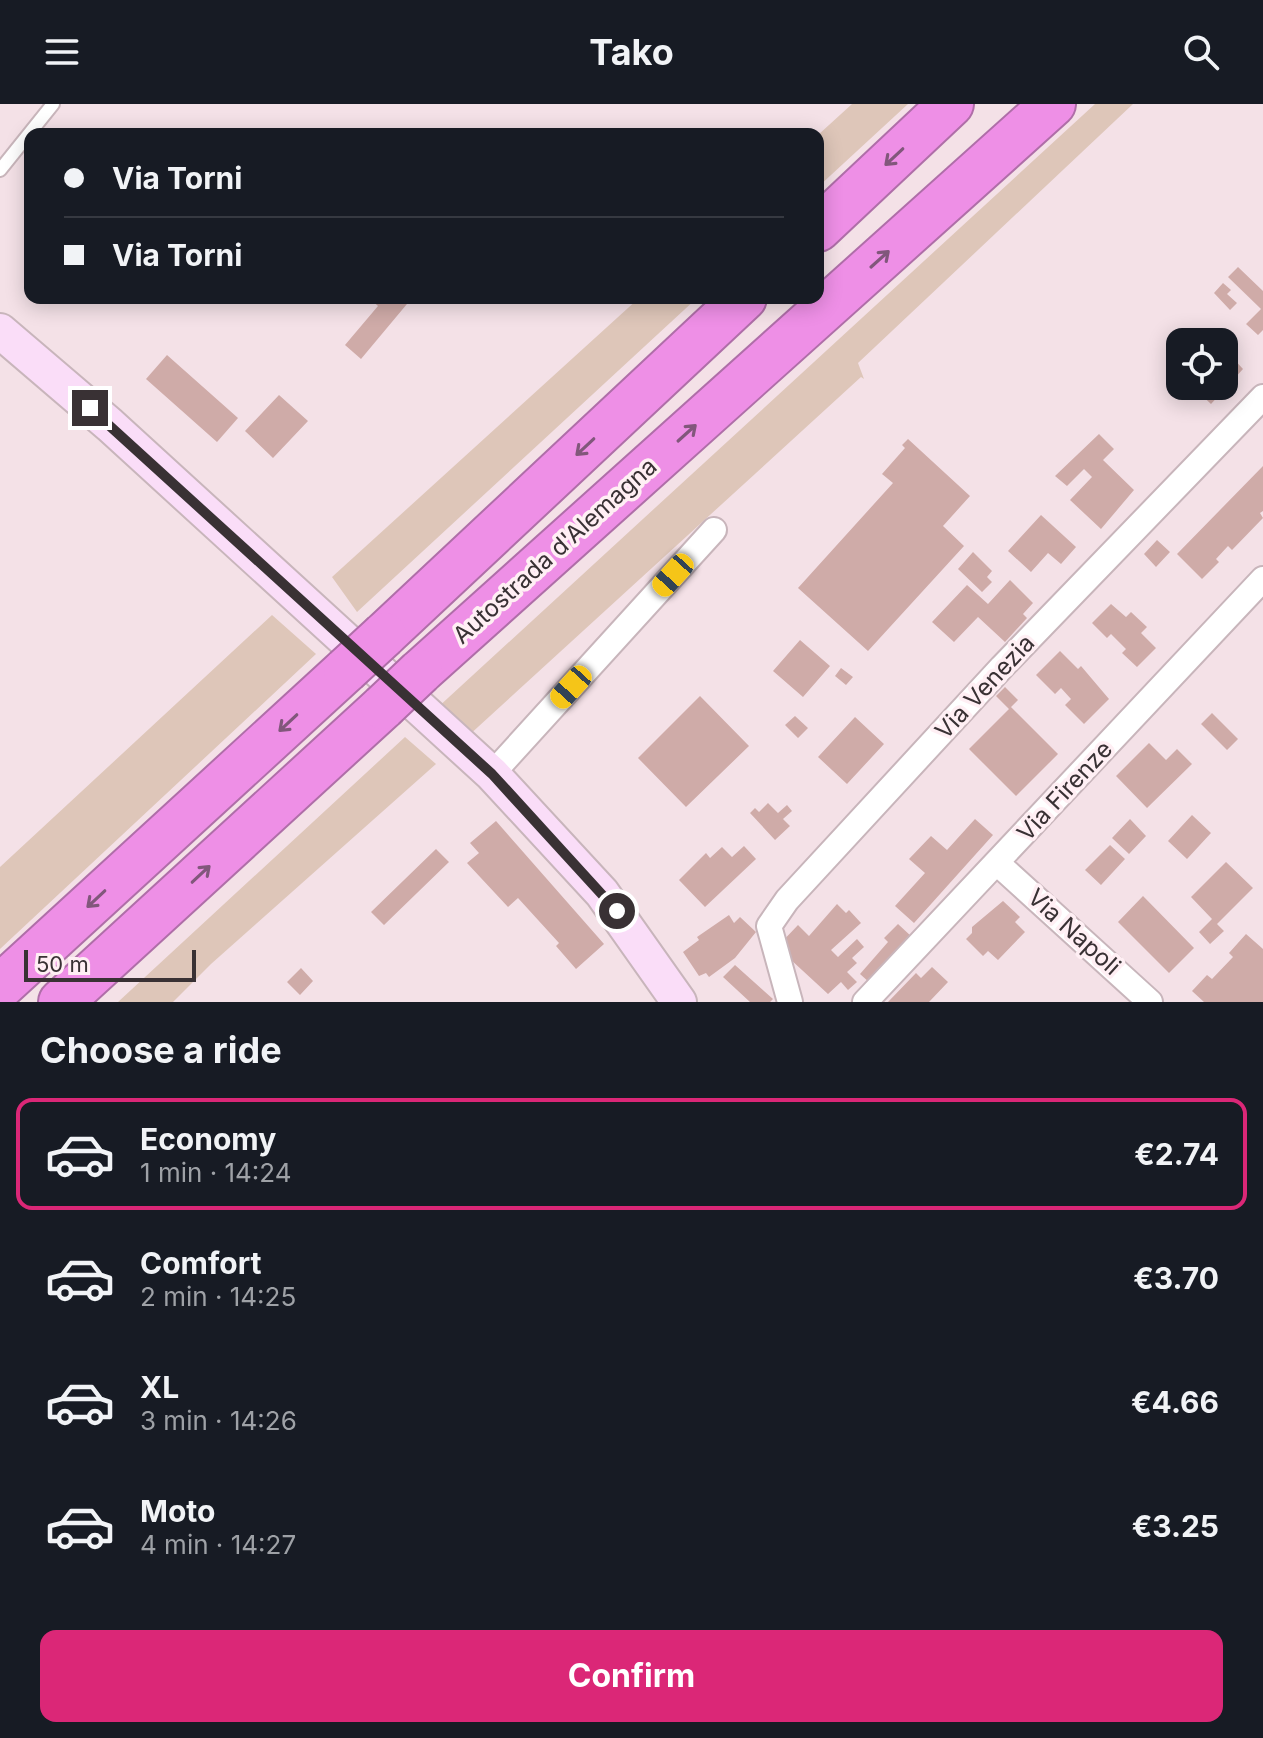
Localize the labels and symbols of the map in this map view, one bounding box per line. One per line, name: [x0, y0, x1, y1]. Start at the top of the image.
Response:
one-way arrow: [884, 148, 904, 167]
one-way arrow: [870, 251, 890, 269]
route end: [72, 390, 108, 426]
one-way arrow: [676, 424, 696, 442]
one-way arrow: [576, 437, 595, 456]
street label: Autostrada d'Alemagna: [447, 452, 662, 650]
car: [648, 549, 698, 601]
street label: Via Venezia: [929, 628, 1040, 745]
car: [546, 661, 596, 713]
one-way arrow: [278, 714, 298, 733]
street label: Via Firenze: [1011, 735, 1118, 847]
one-way arrow: [191, 865, 211, 883]
street label: Via Napoli: [1022, 882, 1127, 981]
one-way arrow: [87, 889, 107, 907]
route start: [599, 893, 635, 929]
scale bar: [24, 946, 196, 982]

